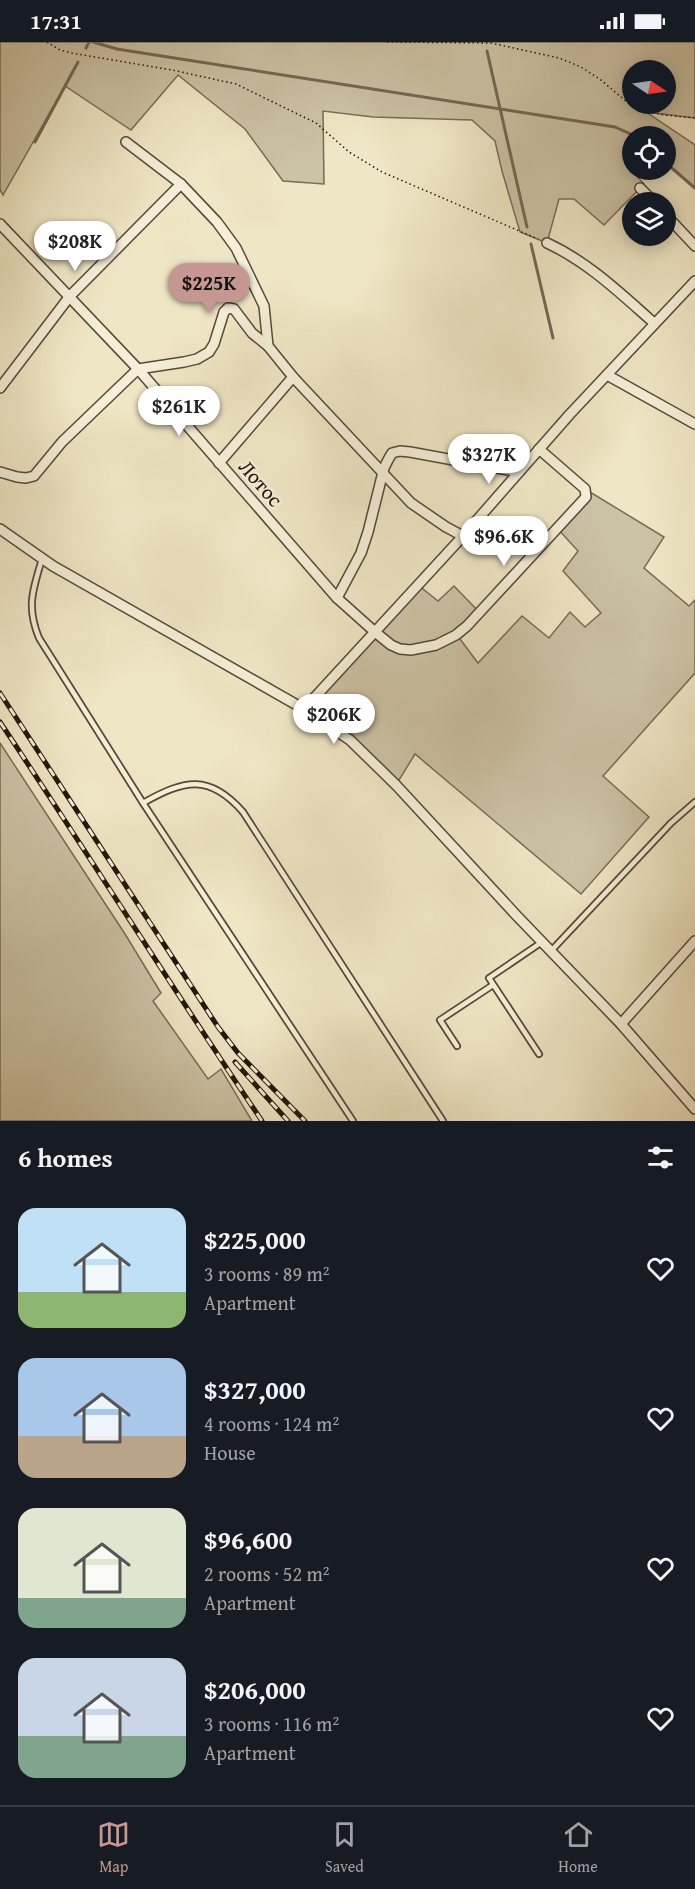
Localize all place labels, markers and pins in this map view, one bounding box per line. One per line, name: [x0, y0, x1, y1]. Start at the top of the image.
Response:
pin: $208K: [33, 221, 117, 272]
pin: $225K: [167, 263, 251, 314]
pin: $261K: [137, 386, 221, 437]
pin: $327K: [447, 434, 531, 485]
pin: $96.6K: [455, 516, 553, 567]
pin: $206K: [292, 694, 376, 745]

